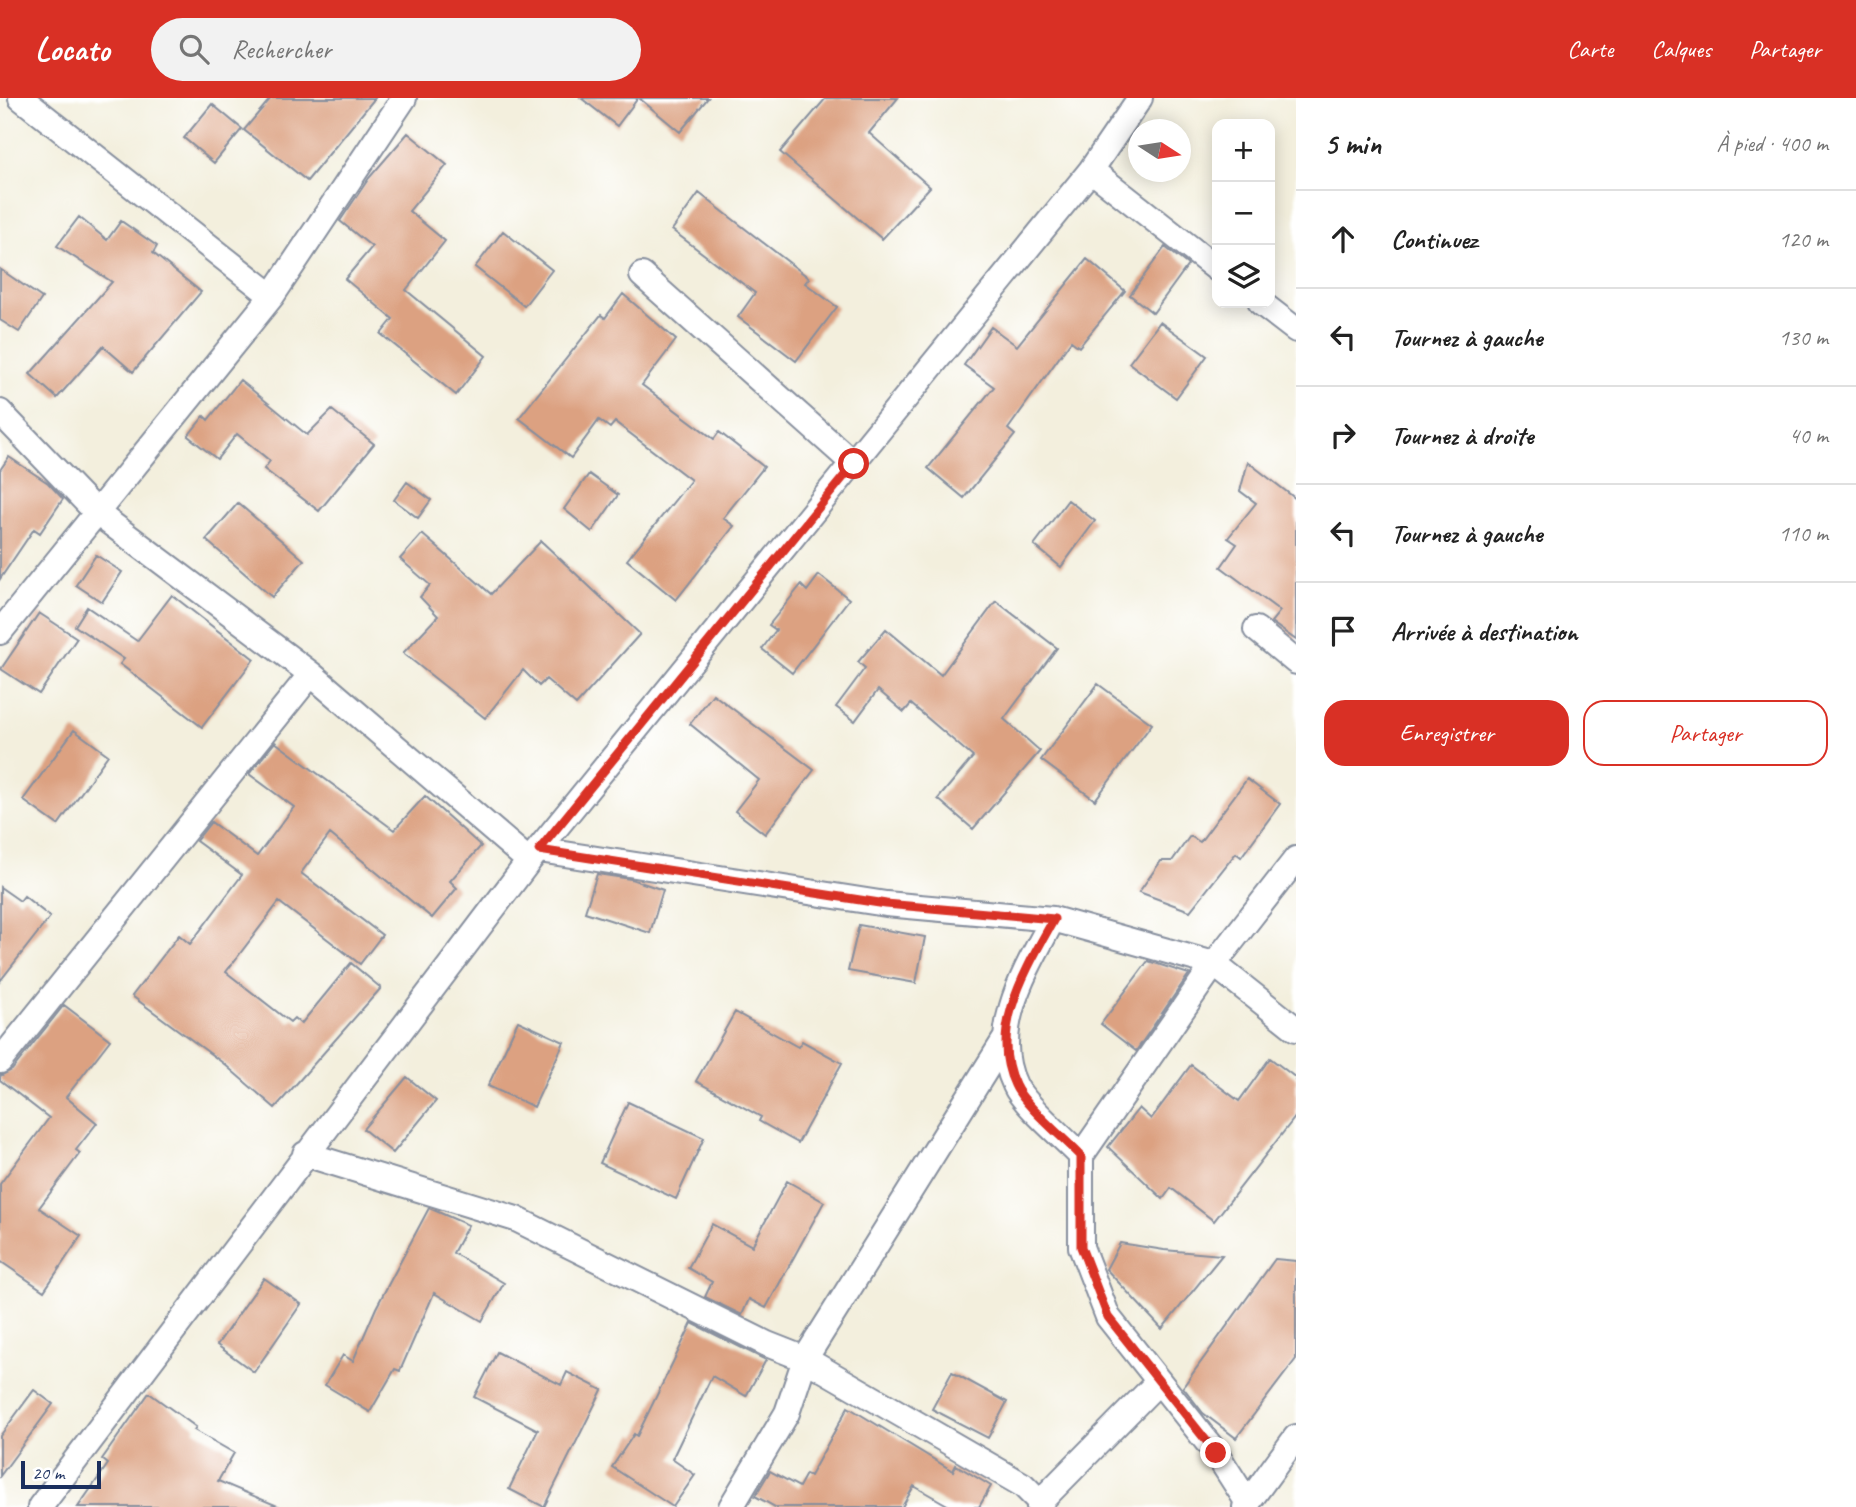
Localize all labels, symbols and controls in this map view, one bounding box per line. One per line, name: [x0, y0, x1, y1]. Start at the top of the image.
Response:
search box: [151, 18, 641, 81]
text: Locato: [35, 28, 109, 70]
icon: search: [175, 30, 213, 68]
text: Rechercher: [231, 33, 331, 66]
text: Carte: [1567, 34, 1613, 64]
text: Calques: [1651, 34, 1711, 64]
text: Partager: [1749, 34, 1821, 64]
north arrow: [1128, 119, 1191, 182]
map controls: [1212, 119, 1275, 308]
button: +: [1212, 119, 1275, 182]
text: 5 min: [1324, 125, 1381, 163]
text: À pied · 400 m: [1716, 129, 1828, 158]
button: −: [1212, 182, 1275, 245]
icon: ahead: [1324, 220, 1362, 258]
text: Continuez: [1391, 223, 1477, 256]
text: 120 m: [1779, 225, 1828, 254]
button: layers: [1212, 245, 1275, 308]
icon: left: [1324, 318, 1362, 356]
text: Tournez à gauche: [1391, 321, 1542, 354]
text: 130 m: [1779, 323, 1828, 352]
icon: right: [1324, 416, 1362, 454]
text: Tournez à droite: [1391, 419, 1533, 452]
text: 40 m: [1789, 421, 1828, 450]
route start: [838, 448, 869, 479]
icon: left: [1324, 514, 1362, 552]
text: Tournez à gauche: [1391, 517, 1542, 550]
text: 110 m: [1779, 519, 1828, 548]
icon: arrive: [1324, 612, 1362, 650]
text: Arrivée à destination: [1391, 615, 1577, 648]
button: Enregistrer: [1324, 700, 1569, 766]
button: Partager: [1583, 700, 1828, 766]
route end: [1200, 1437, 1231, 1468]
scale bar: [21, 1458, 102, 1490]
text: 20 m: [32, 1461, 64, 1485]

